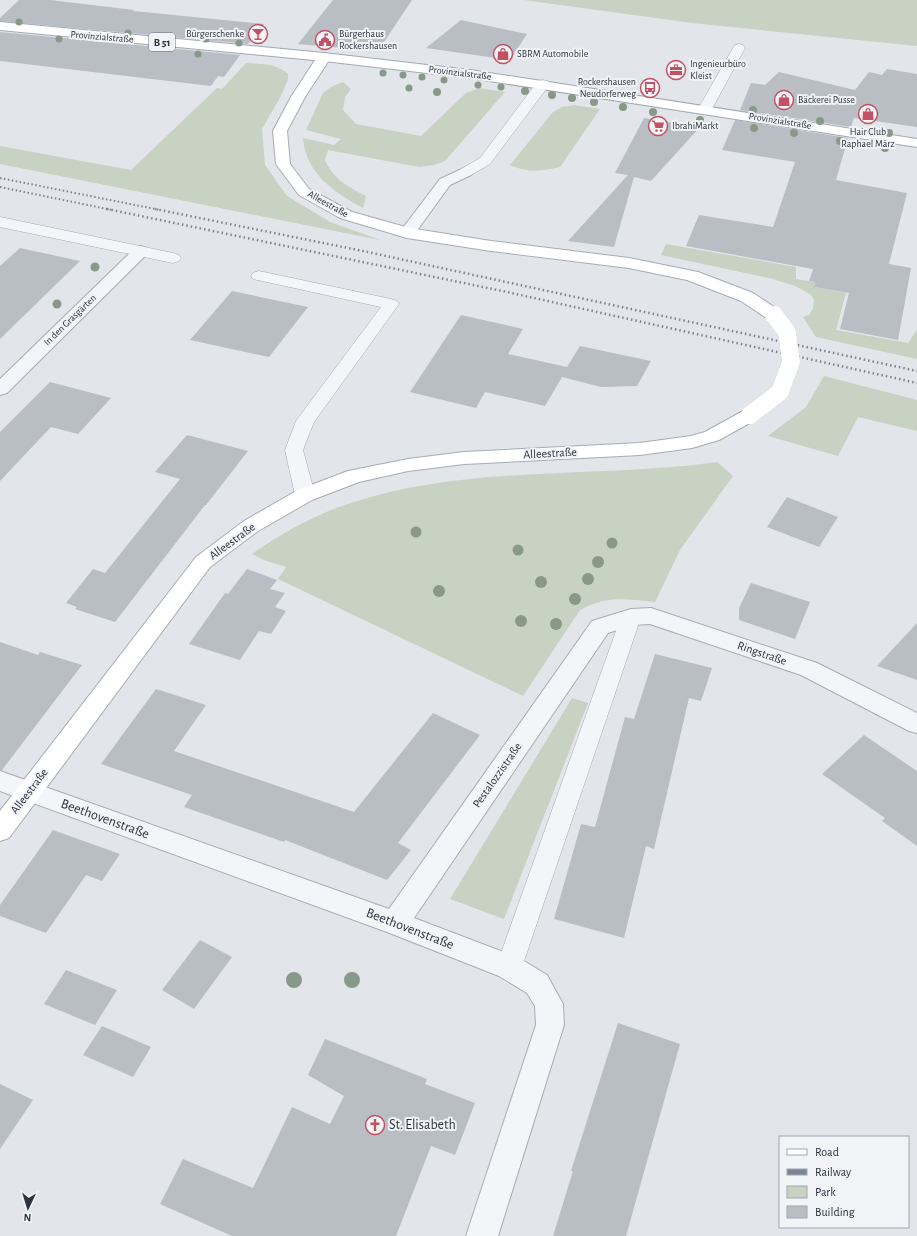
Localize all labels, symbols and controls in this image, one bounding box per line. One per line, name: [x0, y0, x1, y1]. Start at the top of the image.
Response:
bar icon: Bürgerschenke: [247, 23, 269, 45]
street label: Provinzialstraße: [70, 29, 134, 45]
place label: Bürgerschenke: [186, 29, 244, 39]
public building icon: Bürgerhaus Rockershausen: [314, 29, 336, 51]
place label: Bürgerhaus Rockershausen: [339, 29, 397, 51]
road number: B 51: [149, 33, 175, 51]
shop icon: SBRM Automobile: [492, 43, 514, 65]
place label: SBRM Automobile: [517, 49, 589, 59]
office icon: Ingenieurbüro Kleist: [665, 59, 687, 81]
place label: Ingenieurbüro Kleist: [690, 59, 746, 81]
street label: Provinzialstraße: [428, 64, 492, 82]
place label: Rockershausen Neudorferweg: [578, 77, 636, 99]
bus stop icon: Rockershausen Neudorferweg: [639, 77, 661, 99]
shop icon: Bäckerei Pusse: [773, 89, 795, 111]
place label: Bäckerei Pusse: [798, 95, 855, 105]
shop icon: Hair Club Raphael März: [857, 103, 879, 125]
street label: Provinzialstraße: [748, 111, 812, 131]
supermarket icon: IbrahiMarkt: [647, 115, 669, 137]
place label: IbrahiMarkt: [672, 121, 719, 131]
place label: Hair Club Raphael März: [841, 127, 895, 149]
street label: Alleestraße: [306, 189, 350, 219]
street label: In den Grasgärten: [42, 293, 98, 347]
street label: Alleestraße: [523, 446, 577, 460]
street label: Alleestraße: [207, 520, 257, 562]
street label: Ringstraße: [736, 639, 788, 667]
street label: Pestalozzistraße: [470, 740, 524, 810]
street label: Alleestraße: [8, 766, 50, 816]
street label: Beethovenstraße: [59, 797, 151, 841]
street label: Beethovenstraße: [364, 906, 456, 952]
church icon: St. Elisabeth: [364, 1114, 386, 1136]
place label: St. Elisabeth: [389, 1118, 456, 1132]
legend: [779, 1136, 909, 1228]
text: Road: [815, 1146, 839, 1158]
text: Railway: [815, 1166, 851, 1179]
text: Park: [815, 1186, 836, 1198]
north arrow: [8, 1188, 48, 1228]
text: Building: [815, 1206, 855, 1218]
text: N: [23, 1212, 32, 1223]

